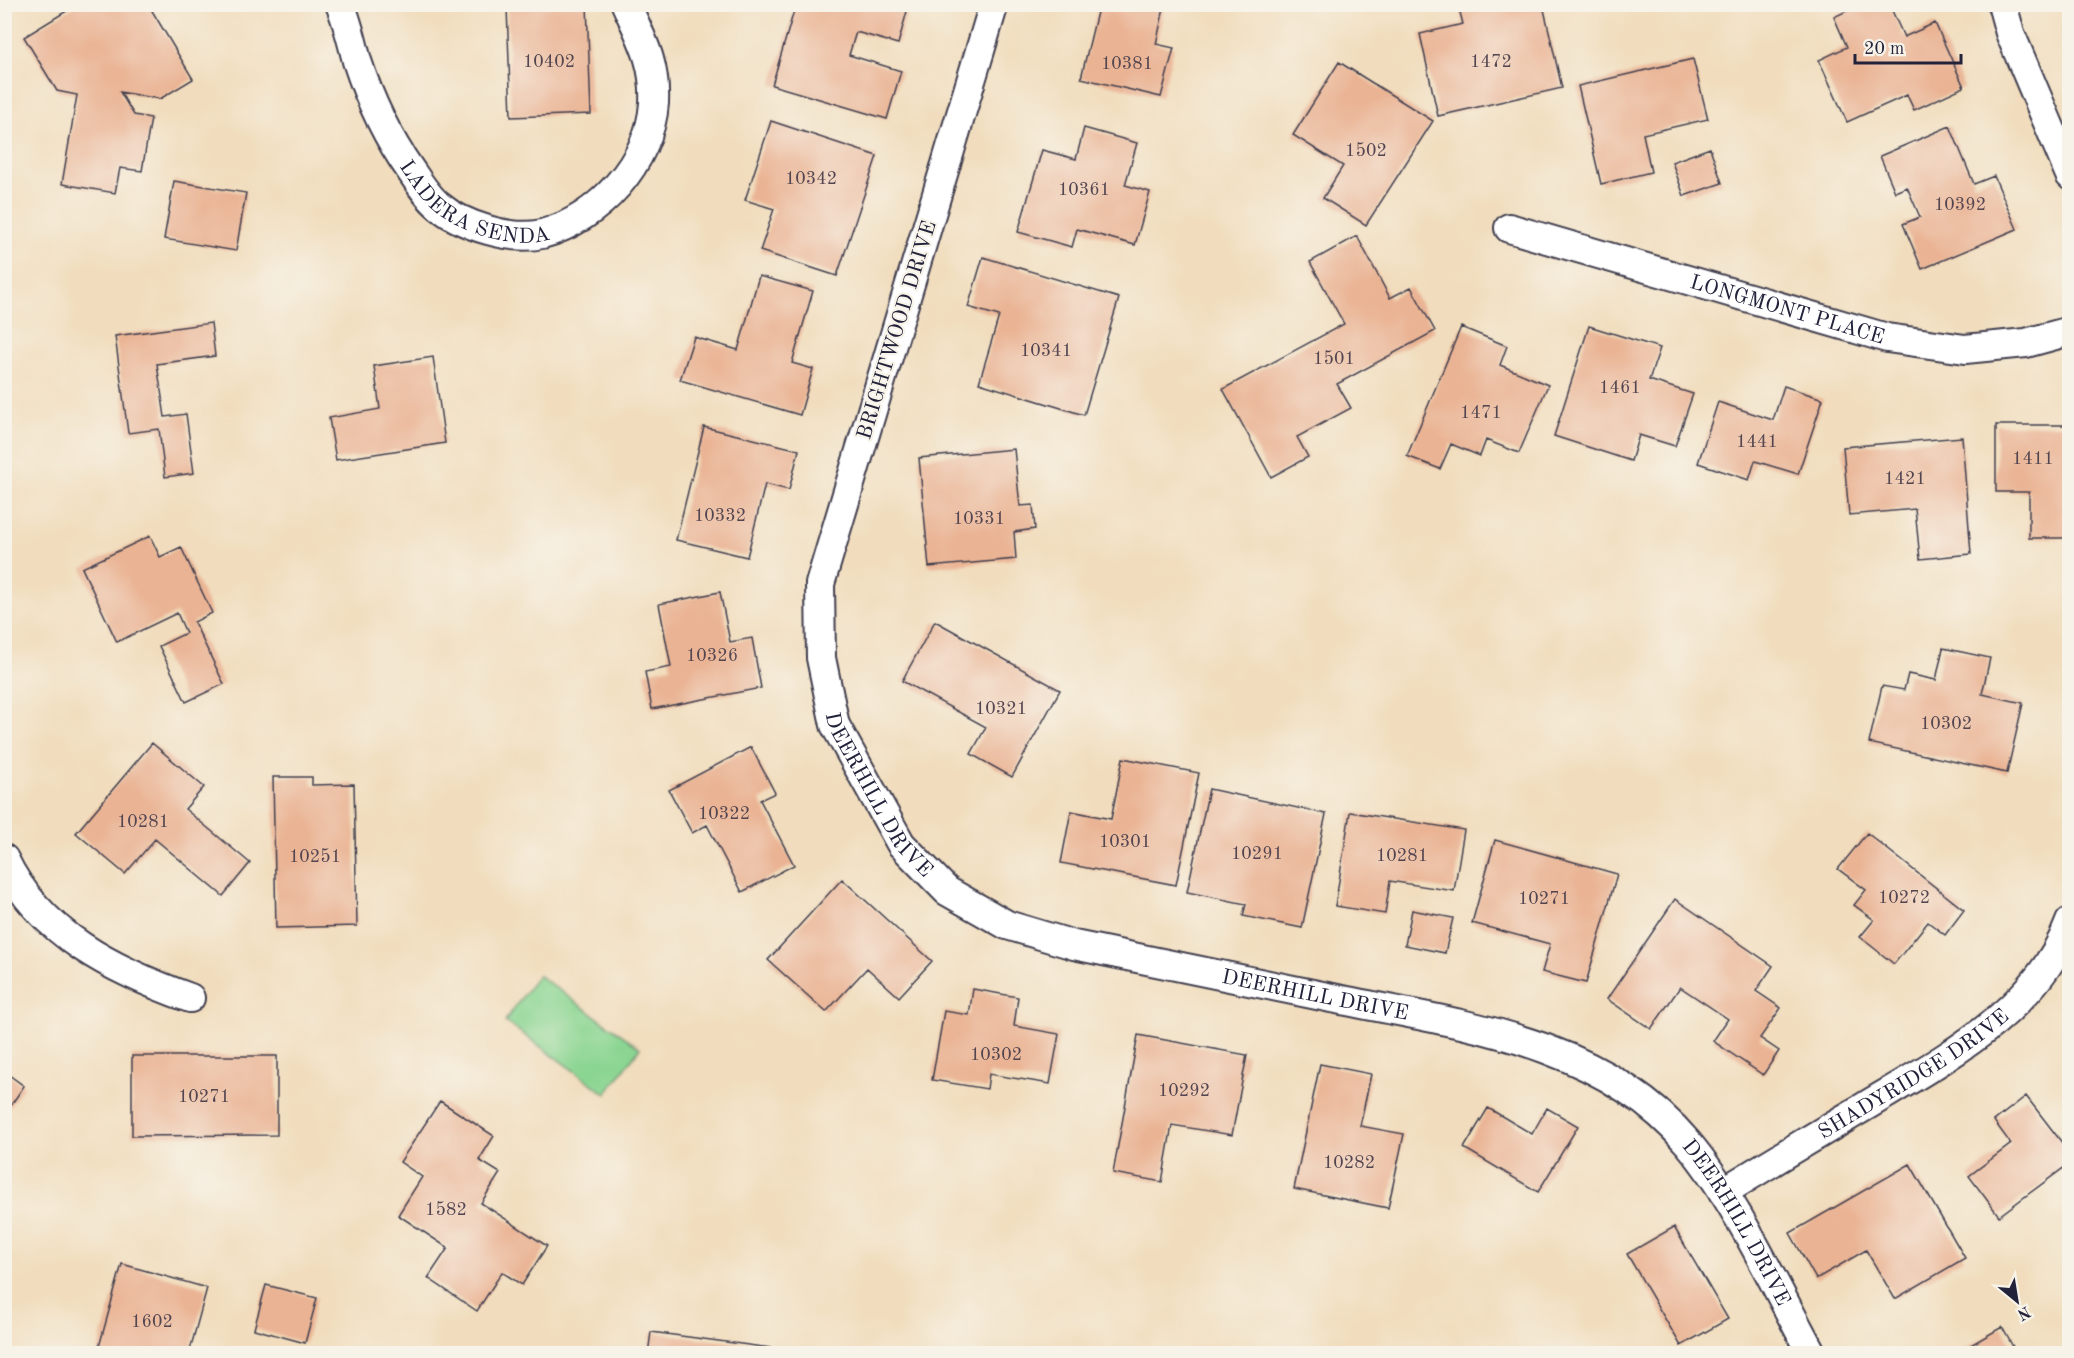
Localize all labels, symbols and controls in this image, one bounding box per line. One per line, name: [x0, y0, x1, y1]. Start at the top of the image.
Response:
scale bar: [1855, 27, 1962, 65]
text: 20 m: [1864, 40, 1904, 58]
house number: 10402: [523, 53, 575, 71]
house number: 1472: [1470, 53, 1512, 71]
house number: 10381: [1101, 55, 1153, 73]
house number: 1502: [1345, 142, 1387, 160]
street label: LADERA SENDA: [395, 157, 552, 248]
house number: 10342: [785, 170, 837, 188]
house number: 10361: [1058, 181, 1110, 199]
house number: 10392: [1934, 196, 1986, 214]
street label: BRIGHTWOOD DRIVE: [854, 219, 941, 442]
street label: LONGMONT PLACE: [1687, 272, 1887, 349]
house number: 10341: [1020, 342, 1072, 360]
house number: 1501: [1313, 350, 1355, 368]
house number: 1461: [1599, 379, 1641, 397]
house number: 1471: [1460, 404, 1502, 422]
house number: 1441: [1736, 433, 1778, 451]
house number: 1411: [2012, 450, 2054, 468]
house number: 1421: [1884, 470, 1926, 488]
house number: 10332: [694, 507, 746, 525]
house number: 10331: [953, 510, 1005, 528]
house number: 10326: [686, 647, 738, 665]
house number: 10321: [975, 700, 1027, 718]
street label: DEERHILL DRIVE: [821, 711, 936, 882]
house number: 10302: [1920, 715, 1972, 733]
house number: 10322: [698, 805, 750, 823]
house number: 10281: [117, 813, 169, 831]
house number: 10301: [1099, 833, 1151, 851]
house number: 10291: [1231, 845, 1283, 863]
house number: 10281: [1376, 847, 1428, 865]
house number: 10251: [289, 848, 341, 866]
house number: 10272: [1878, 889, 1930, 907]
house number: 10271: [1518, 890, 1570, 908]
street label: DEERHILL DRIVE: [1220, 967, 1410, 1025]
street label: SHADYRIDGE DRIVE: [1815, 1006, 2013, 1144]
house number: 10302: [970, 1046, 1022, 1064]
house number: 10292: [1158, 1082, 1210, 1100]
house number: 10271: [178, 1088, 230, 1106]
street label: DEERHILL DRIVE: [1678, 1136, 1793, 1309]
house number: 10282: [1323, 1154, 1375, 1172]
house number: 1582: [425, 1201, 467, 1219]
north arrow: [1987, 1271, 2047, 1331]
text: N: [2014, 1302, 2033, 1323]
house number: 1602: [131, 1313, 173, 1331]

